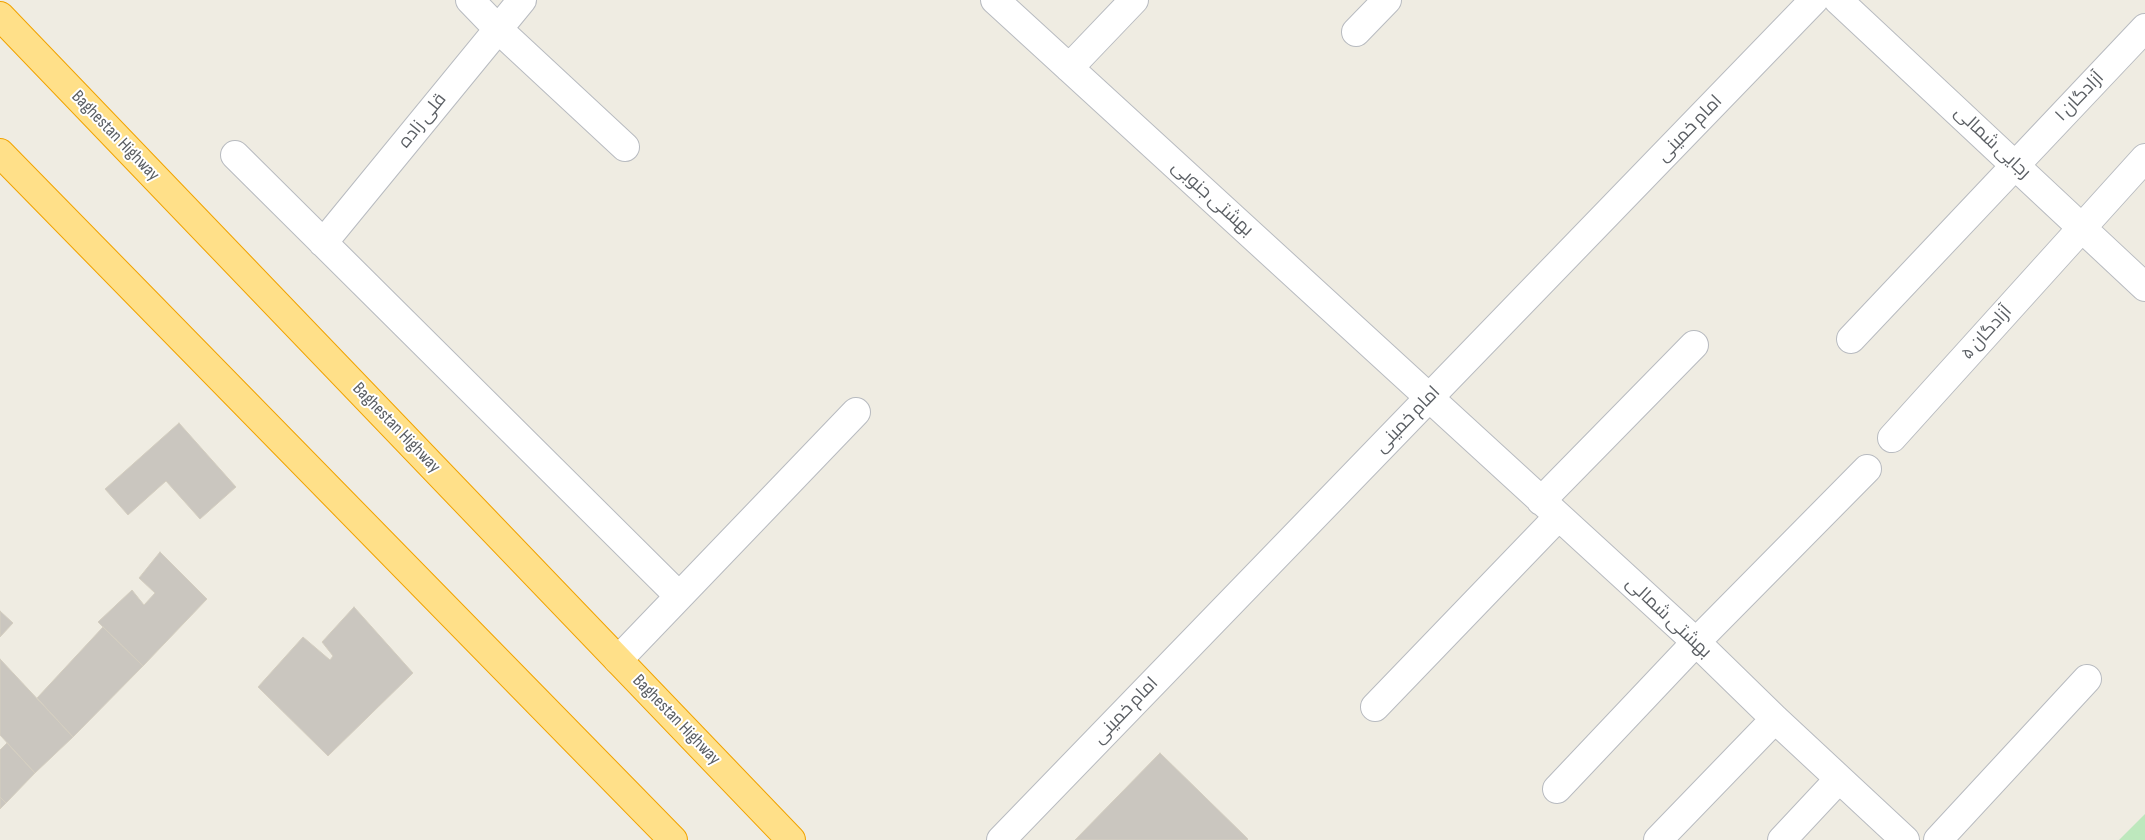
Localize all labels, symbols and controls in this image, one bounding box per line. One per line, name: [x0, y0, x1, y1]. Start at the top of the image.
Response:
street label: آزادگان ۱: [2051, 68, 2109, 126]
street label: Baghestan Highway: [66, 86, 164, 186]
street label: قلی زاده: [394, 89, 452, 153]
street label: امام خمینی: [1653, 91, 1727, 167]
street label: رجایی شمالی: [1949, 102, 2035, 184]
street label: بهشتی جنوبی: [1167, 157, 1257, 241]
street label: آزادگان ۵: [1957, 302, 2017, 364]
street label: Baghestan Highway: [347, 378, 445, 478]
street label: امام خمینی: [1371, 382, 1445, 458]
street label: بهشتی شمالی: [1621, 573, 1715, 663]
street label: Baghestan Highway: [627, 670, 725, 770]
street label: امام خمینی: [1089, 673, 1163, 749]

